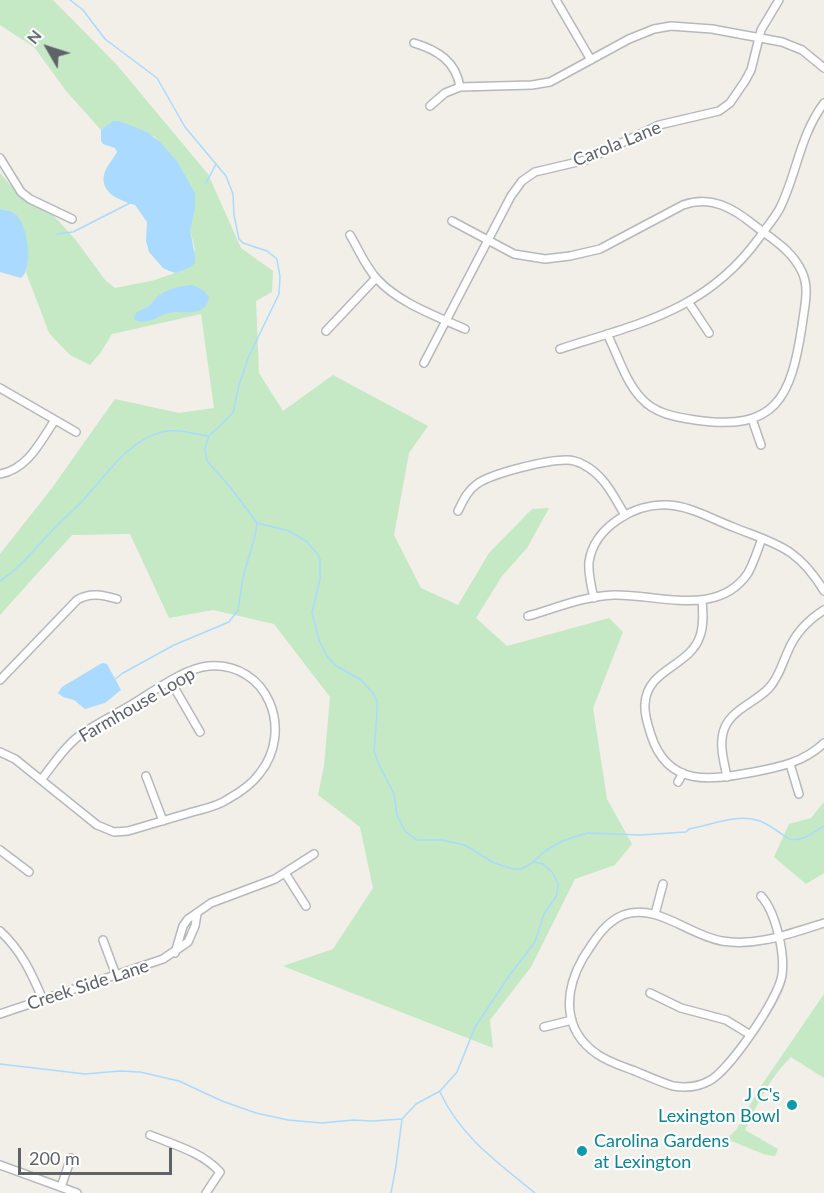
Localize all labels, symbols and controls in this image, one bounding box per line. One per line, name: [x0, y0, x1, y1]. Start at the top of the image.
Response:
north arrow: [18, 18, 78, 78]
text: N: [22, 26, 45, 47]
street label: Carola Lane: [570, 117, 664, 171]
street label: Farmhouse Loop: [75, 663, 199, 747]
street label: Creek Side Lane: [24, 955, 152, 1015]
place label: J C's Lexington Bowl: [658, 1084, 780, 1126]
marker: J C's Lexington Bowl: [785, 1098, 799, 1112]
place label: Carolina Gardens at Lexington: [594, 1130, 729, 1172]
scale bar: [21, 1136, 176, 1174]
marker: Carolina Gardens at Lexington: [575, 1144, 589, 1158]
text: 200 m: [29, 1147, 80, 1169]

